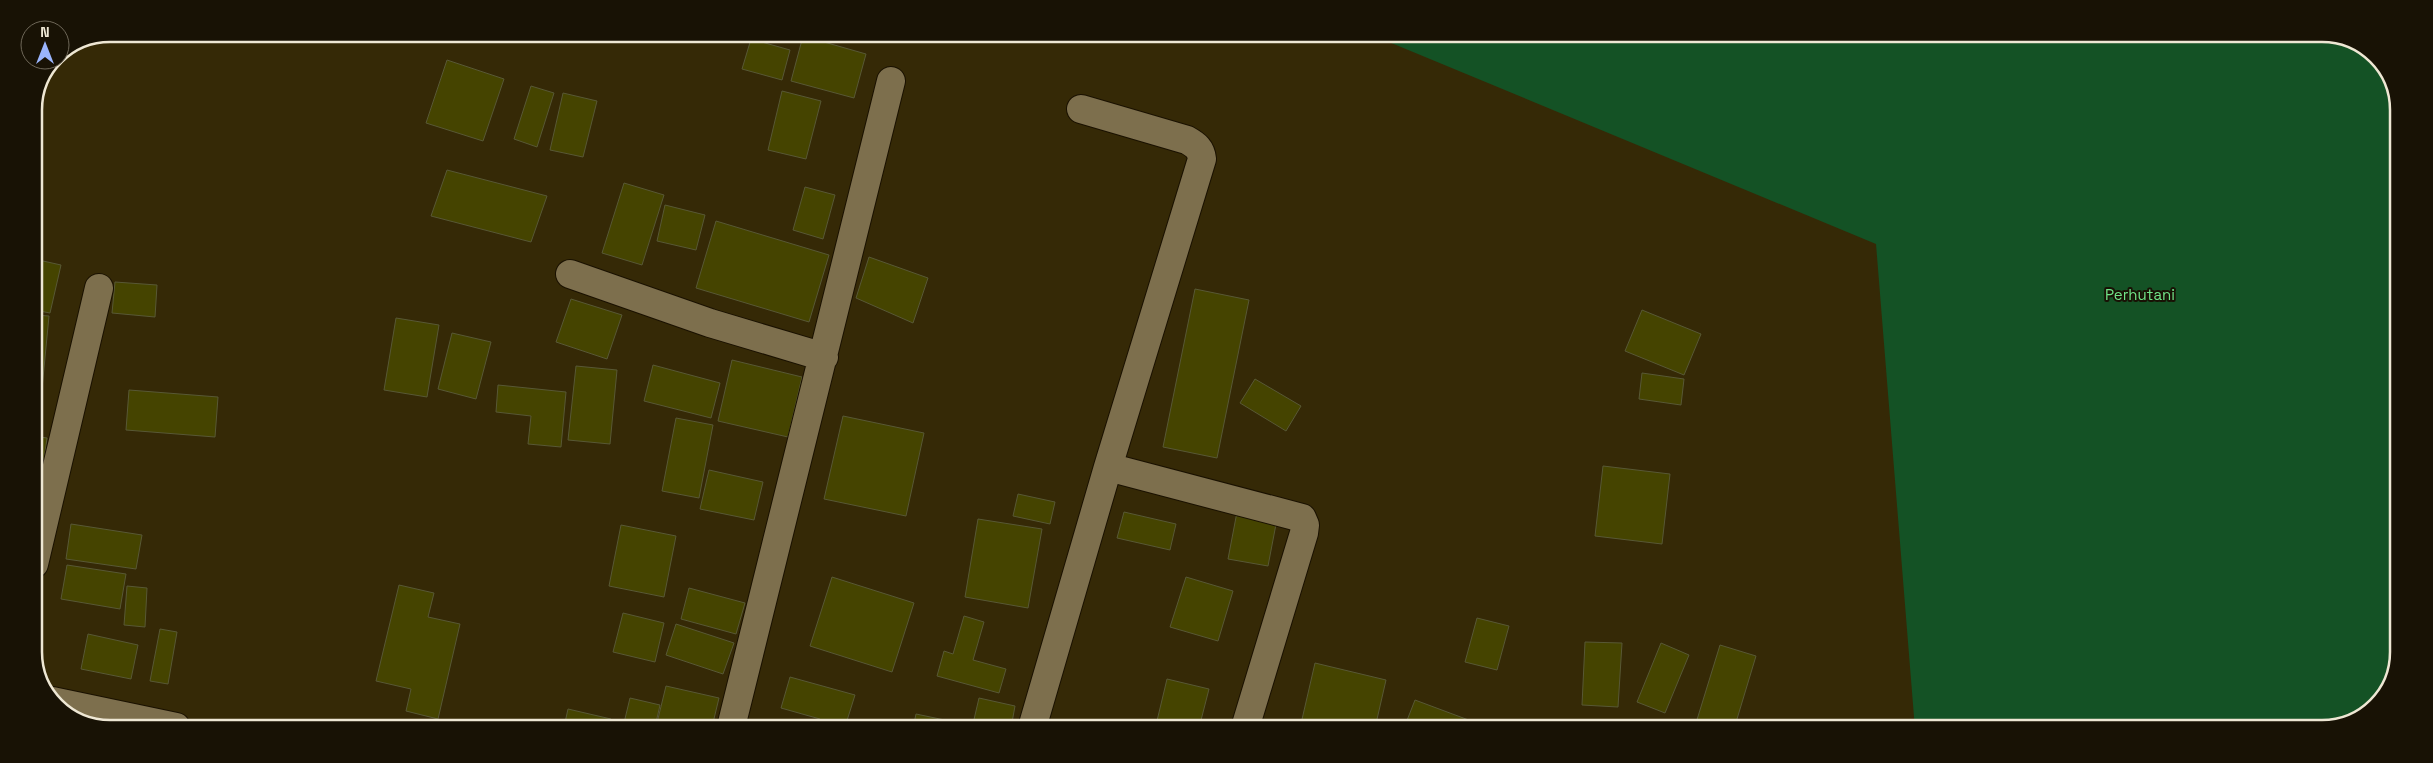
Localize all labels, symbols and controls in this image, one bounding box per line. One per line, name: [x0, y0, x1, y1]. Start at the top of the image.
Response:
north arrow: [20, 20, 70, 70]
text: N: [40, 23, 50, 41]
park label: Perhutani: [2105, 285, 2175, 304]

